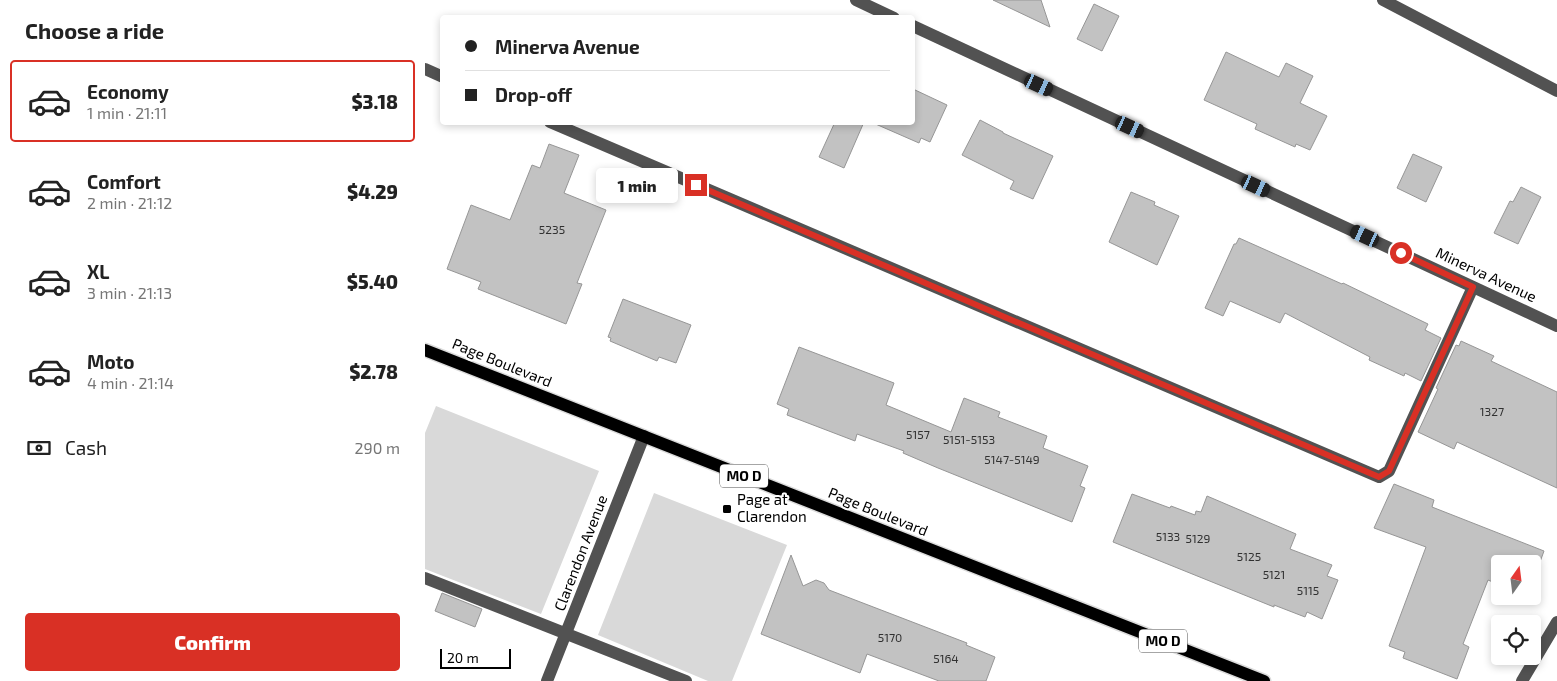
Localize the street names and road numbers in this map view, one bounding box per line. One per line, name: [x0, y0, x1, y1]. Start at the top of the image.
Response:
street label: Minerva Avenue: [1433, 243, 1540, 305]
street label: Page Boulevard: [450, 334, 555, 390]
road number: MO D: [720, 464, 768, 488]
street label: Page Boulevard: [826, 483, 931, 539]
street label: Clarendon Avenue: [550, 492, 610, 613]
road number: MO D: [1139, 630, 1187, 652]

